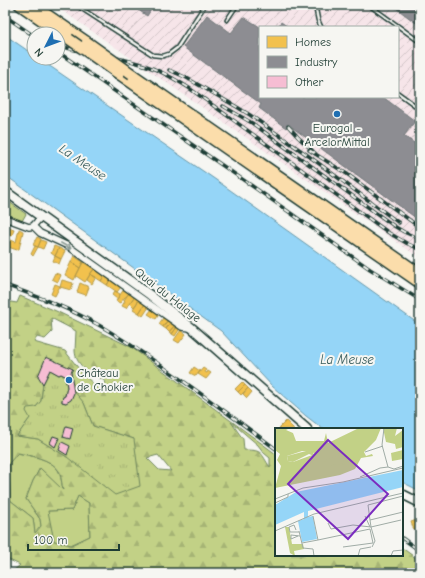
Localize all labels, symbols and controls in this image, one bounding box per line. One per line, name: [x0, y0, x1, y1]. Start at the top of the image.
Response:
north arrow: [26, 26, 66, 66]
legend: [259, 26, 399, 98]
text: Homes: [295, 35, 331, 49]
text: N: [32, 45, 46, 59]
text: Industry: [295, 55, 338, 69]
text: Other: [295, 75, 324, 89]
marker: Eurogal - ArcelorMittal: [332, 109, 342, 119]
place label: Eurogal - ArcelorMittal: [304, 121, 370, 149]
water label: La Meuse: [57, 141, 110, 183]
one-way arrow: [60, 242, 72, 250]
street label: Quai du Halage: [132, 265, 204, 325]
water label: La Meuse: [320, 352, 374, 367]
place label: Château de Chokier: [77, 366, 133, 394]
marker: Château de Chokier: [64, 375, 74, 385]
inset map: [275, 428, 403, 556]
scale bar: [28, 526, 119, 552]
text: 100 m: [34, 533, 67, 547]

